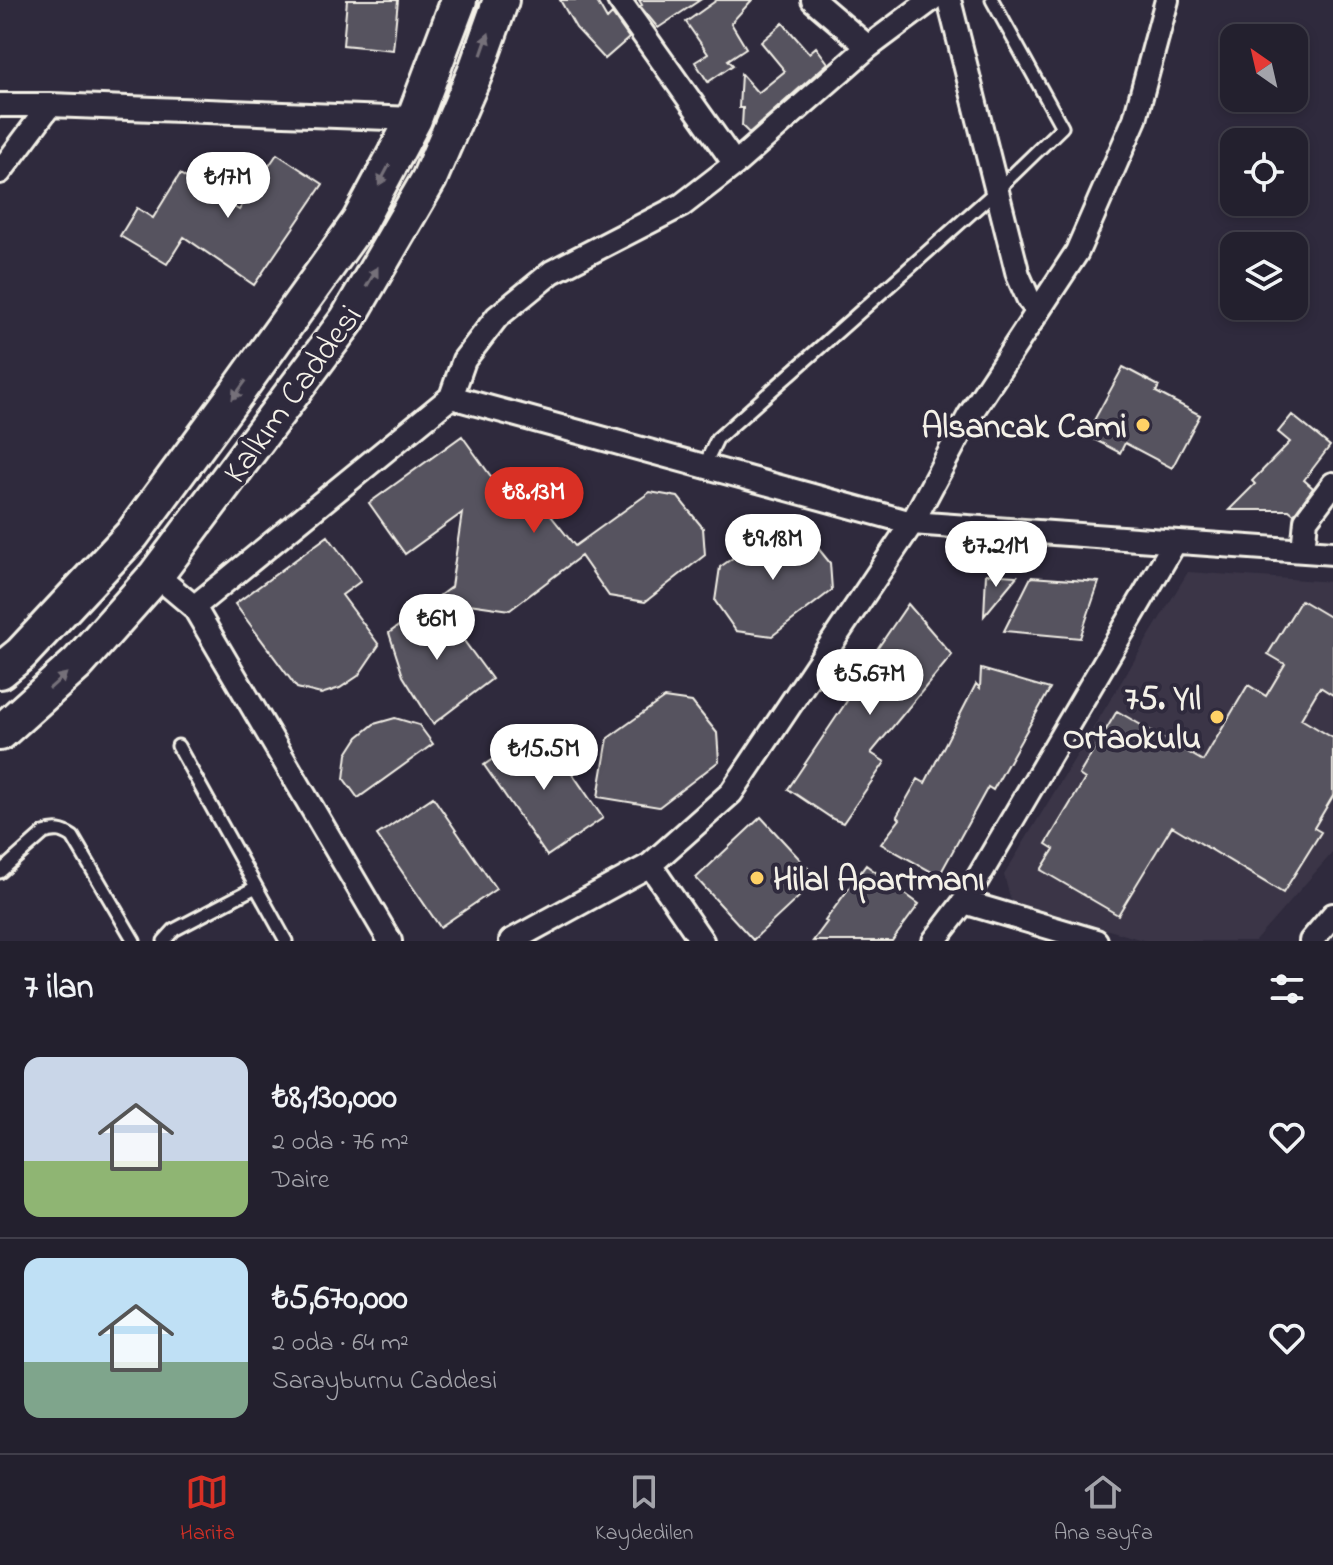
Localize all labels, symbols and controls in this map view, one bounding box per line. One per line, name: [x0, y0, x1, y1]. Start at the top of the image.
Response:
north arrow: [1220, 24, 1308, 112]
map controls: [1220, 24, 1308, 320]
one-way arrow: [480, 32, 492, 56]
button: locate: [1220, 128, 1308, 216]
pin: ₺17M: [181, 152, 275, 220]
text: ₺17M: [204, 159, 252, 197]
one-way arrow: [378, 163, 391, 186]
button: layers: [1220, 232, 1308, 320]
one-way arrow: [365, 266, 379, 288]
street label: Kalkım Caddesi: [212, 296, 376, 495]
one-way arrow: [232, 379, 247, 400]
place label: Alsancak Cami: [922, 404, 1127, 454]
marker: Alsancak Cami: [1134, 416, 1152, 434]
pin: ₺8.13M: [469, 467, 599, 535]
text: ₺8.13M: [503, 474, 565, 512]
pin: ₺9.18M: [708, 514, 838, 582]
text: ₺9.18M: [743, 521, 803, 559]
pin: ₺7.21M: [931, 521, 1061, 589]
text: ₺7.21M: [963, 528, 1029, 566]
pin: ₺6M: [398, 594, 476, 662]
text: ₺6M: [417, 601, 457, 639]
pin: ₺5.67M: [805, 649, 935, 717]
text: ₺5.67M: [834, 656, 906, 694]
one-way arrow: [49, 672, 68, 690]
place label: 75. Yıl Ortaokulu: [1062, 676, 1201, 765]
marker: 75. Yıl Ortaokulu: [1208, 708, 1226, 726]
pin: ₺15.5M: [479, 724, 609, 792]
text: ₺15.5M: [508, 731, 580, 769]
place label: Hilal Apartmanı: [773, 857, 985, 907]
marker: Hilal Apartmanı: [748, 869, 766, 887]
text: 7 ilan: [24, 964, 93, 1014]
icon: filters: [1265, 967, 1309, 1011]
text: ₺8,130,000: [272, 1074, 397, 1124]
icon: home: [88, 1089, 184, 1185]
icon: heart: [1265, 1115, 1309, 1159]
text: 2 oda · 76 m²: [272, 1124, 409, 1162]
text: Daire: [272, 1162, 330, 1200]
text: ₺5,670,000: [272, 1275, 408, 1325]
icon: home: [88, 1290, 184, 1386]
icon: heart: [1265, 1316, 1309, 1360]
text: 2 oda · 64 m²: [272, 1325, 409, 1363]
text: Sarayburnu Caddesi: [272, 1363, 497, 1401]
tab: Harita: [180, 1470, 235, 1550]
tab: Kaydedilen: [595, 1470, 693, 1550]
tab: Ana sayfa: [1054, 1470, 1153, 1550]

